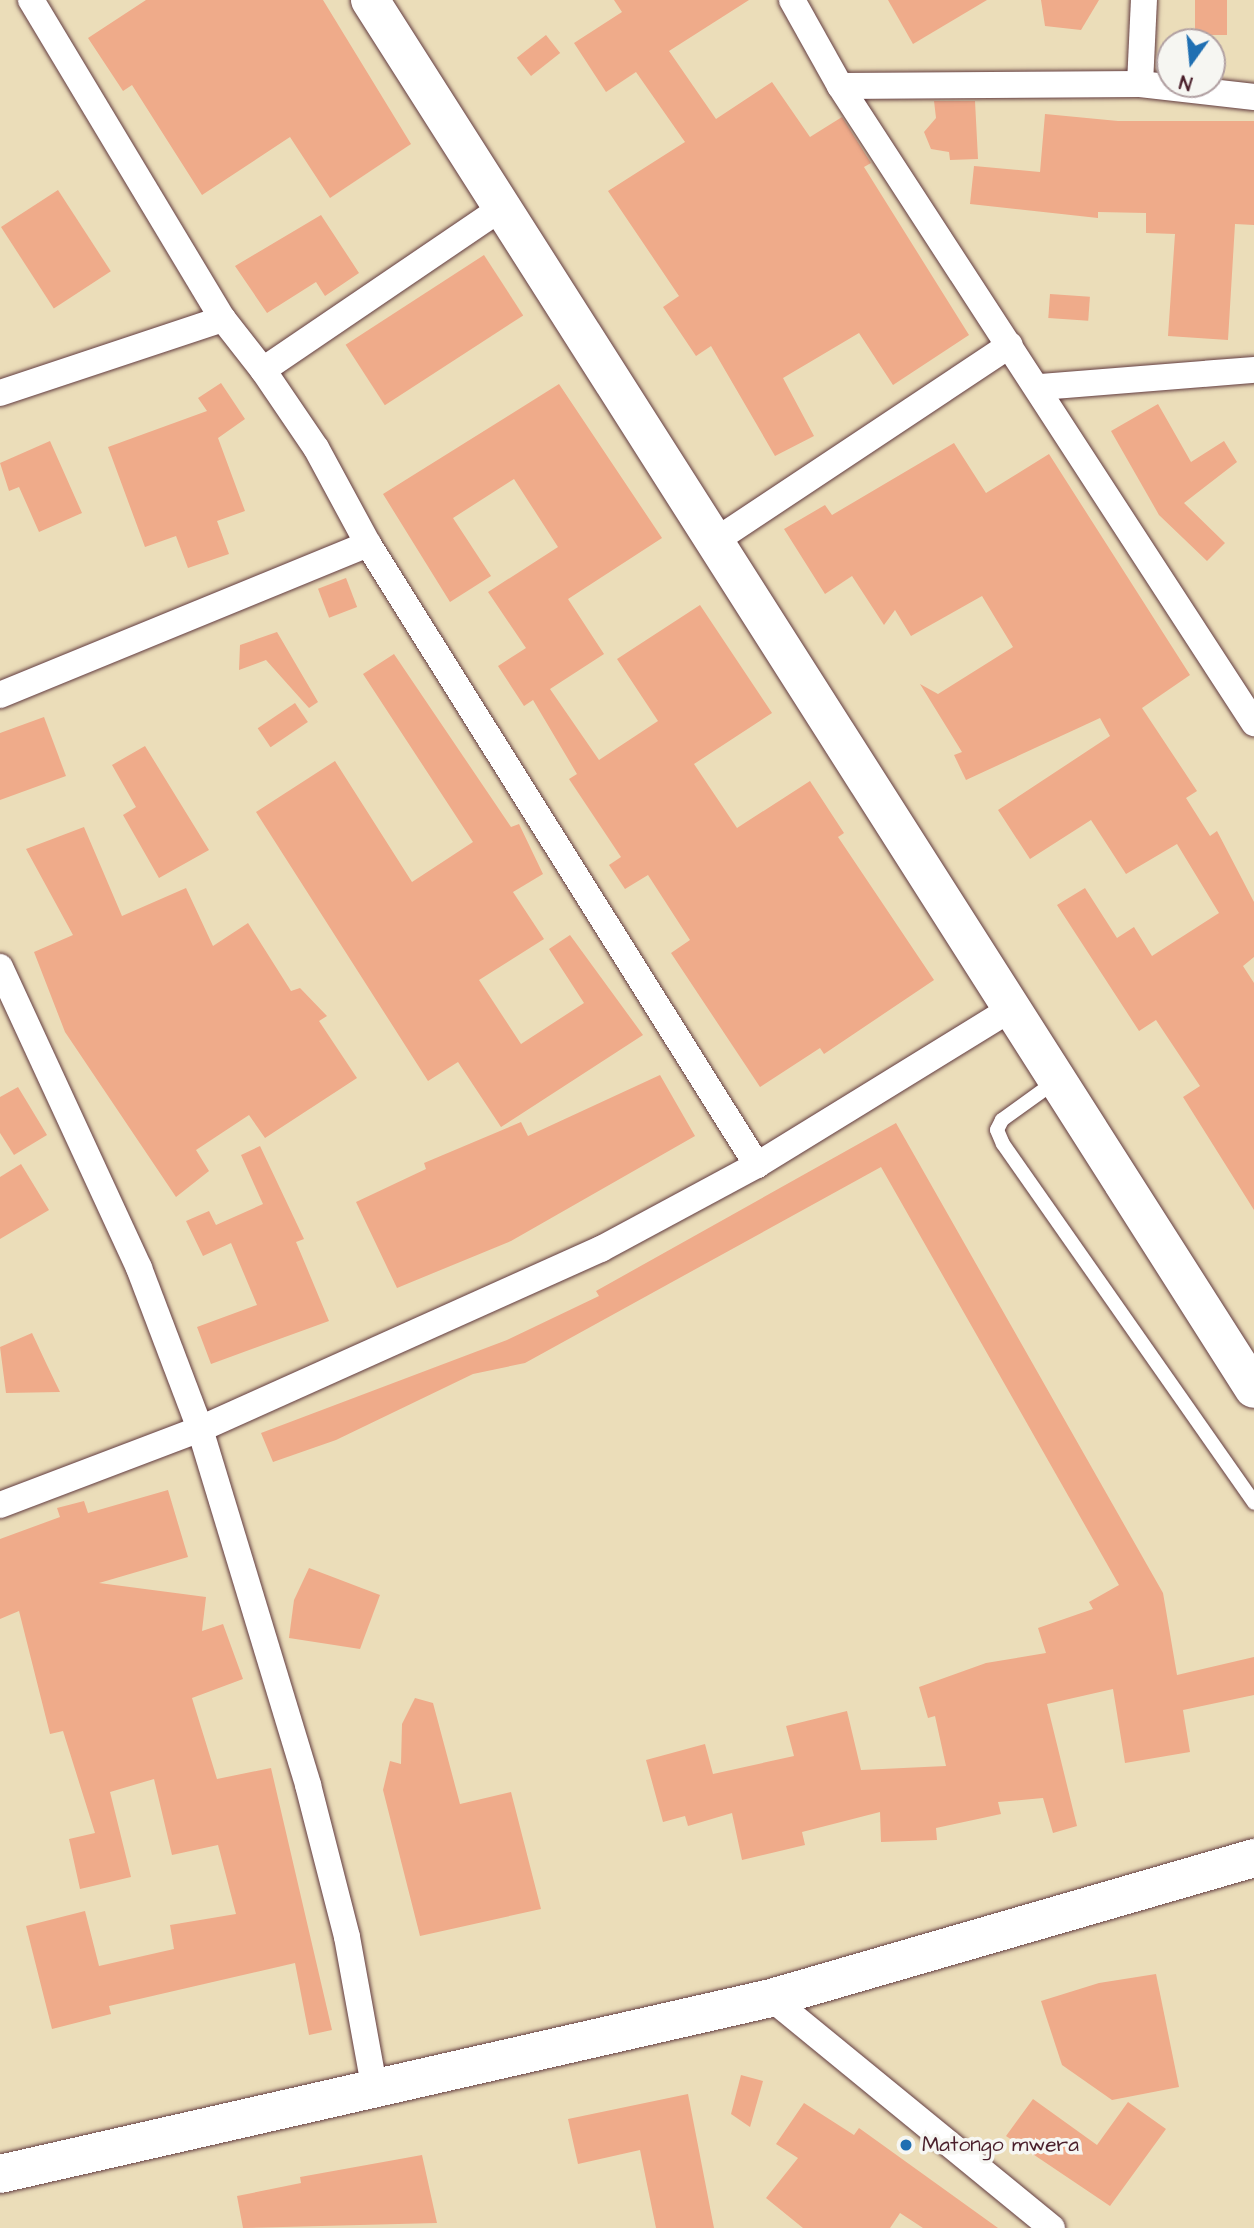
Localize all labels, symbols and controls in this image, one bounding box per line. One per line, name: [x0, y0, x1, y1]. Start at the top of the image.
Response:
north arrow: [1156, 28, 1226, 98]
text: N: [1177, 67, 1195, 96]
place label: Matongo mwera: [922, 2132, 1079, 2158]
marker: Matongo mwera: [896, 2135, 916, 2155]

